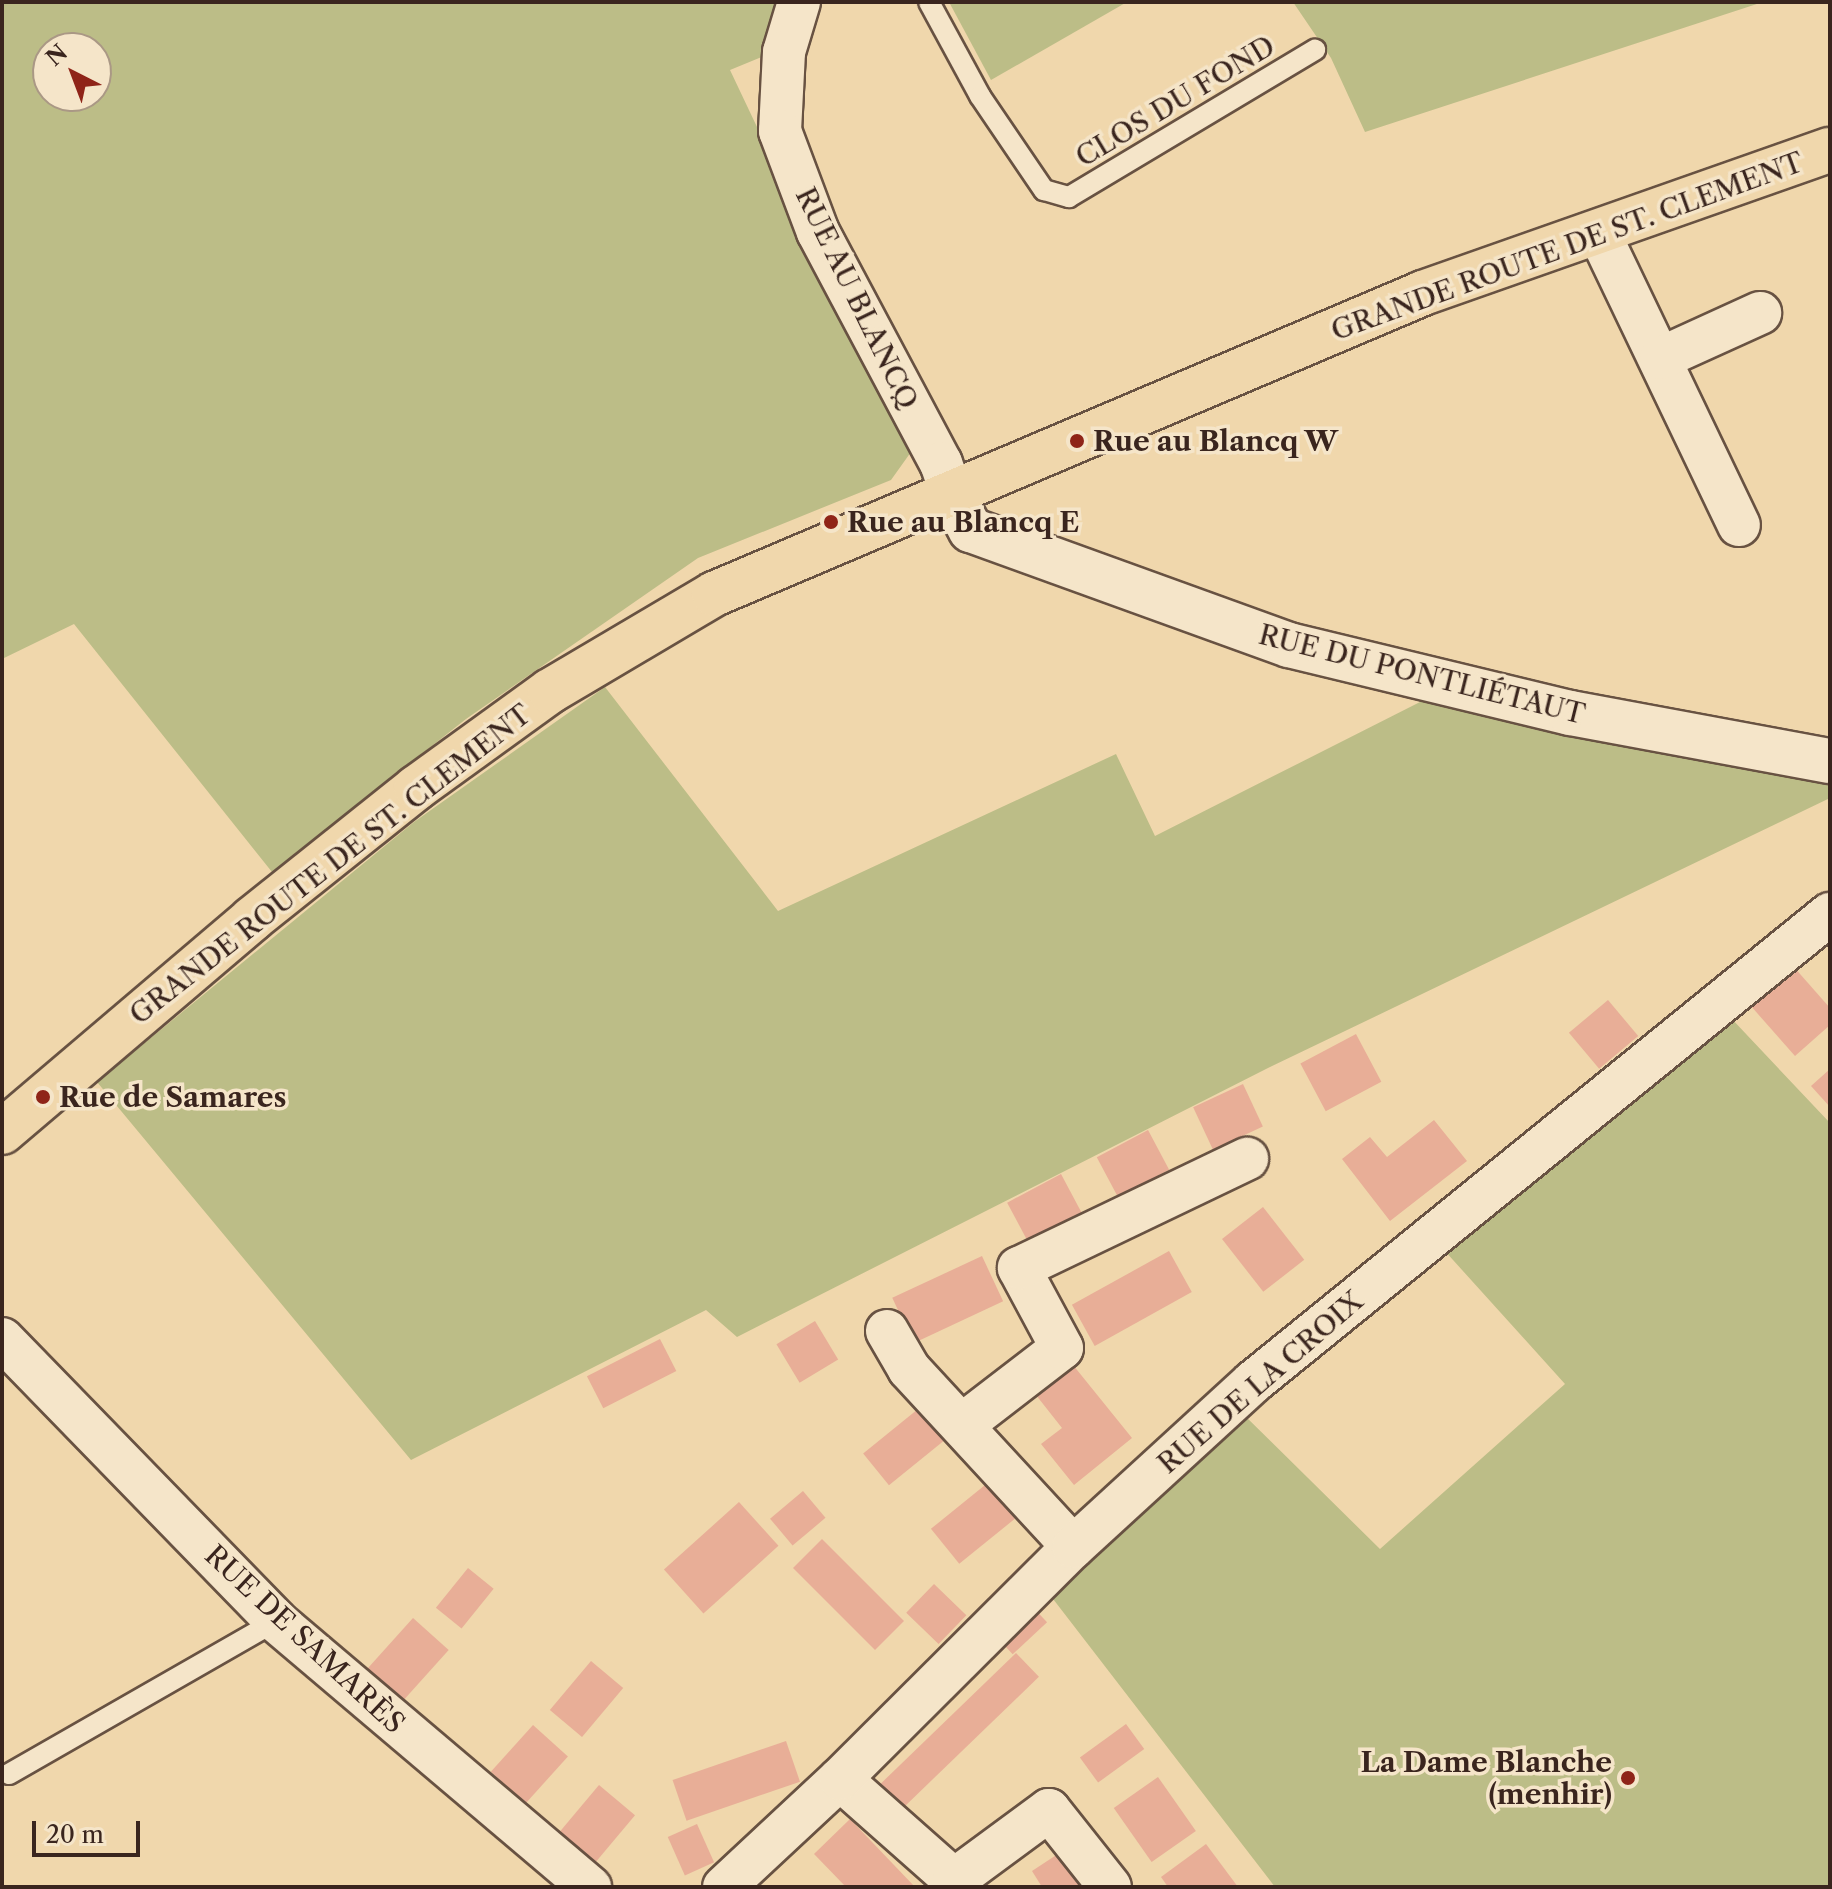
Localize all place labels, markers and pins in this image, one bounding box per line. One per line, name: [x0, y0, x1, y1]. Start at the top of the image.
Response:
place label: Rue au Blancq W: [1093, 424, 1339, 458]
marker: Rue au Blancq W: [1068, 432, 1086, 450]
place label: Rue au Blancq E: [847, 505, 1080, 539]
marker: Rue au Blancq E: [822, 513, 840, 531]
place label: Rue de Samares: [59, 1080, 286, 1114]
marker: Rue de Samares: [34, 1088, 52, 1106]
place label: La Dame Blanche (menhir): [1360, 1745, 1612, 1811]
marker: La Dame Blanche (menhir): [1619, 1769, 1637, 1787]

